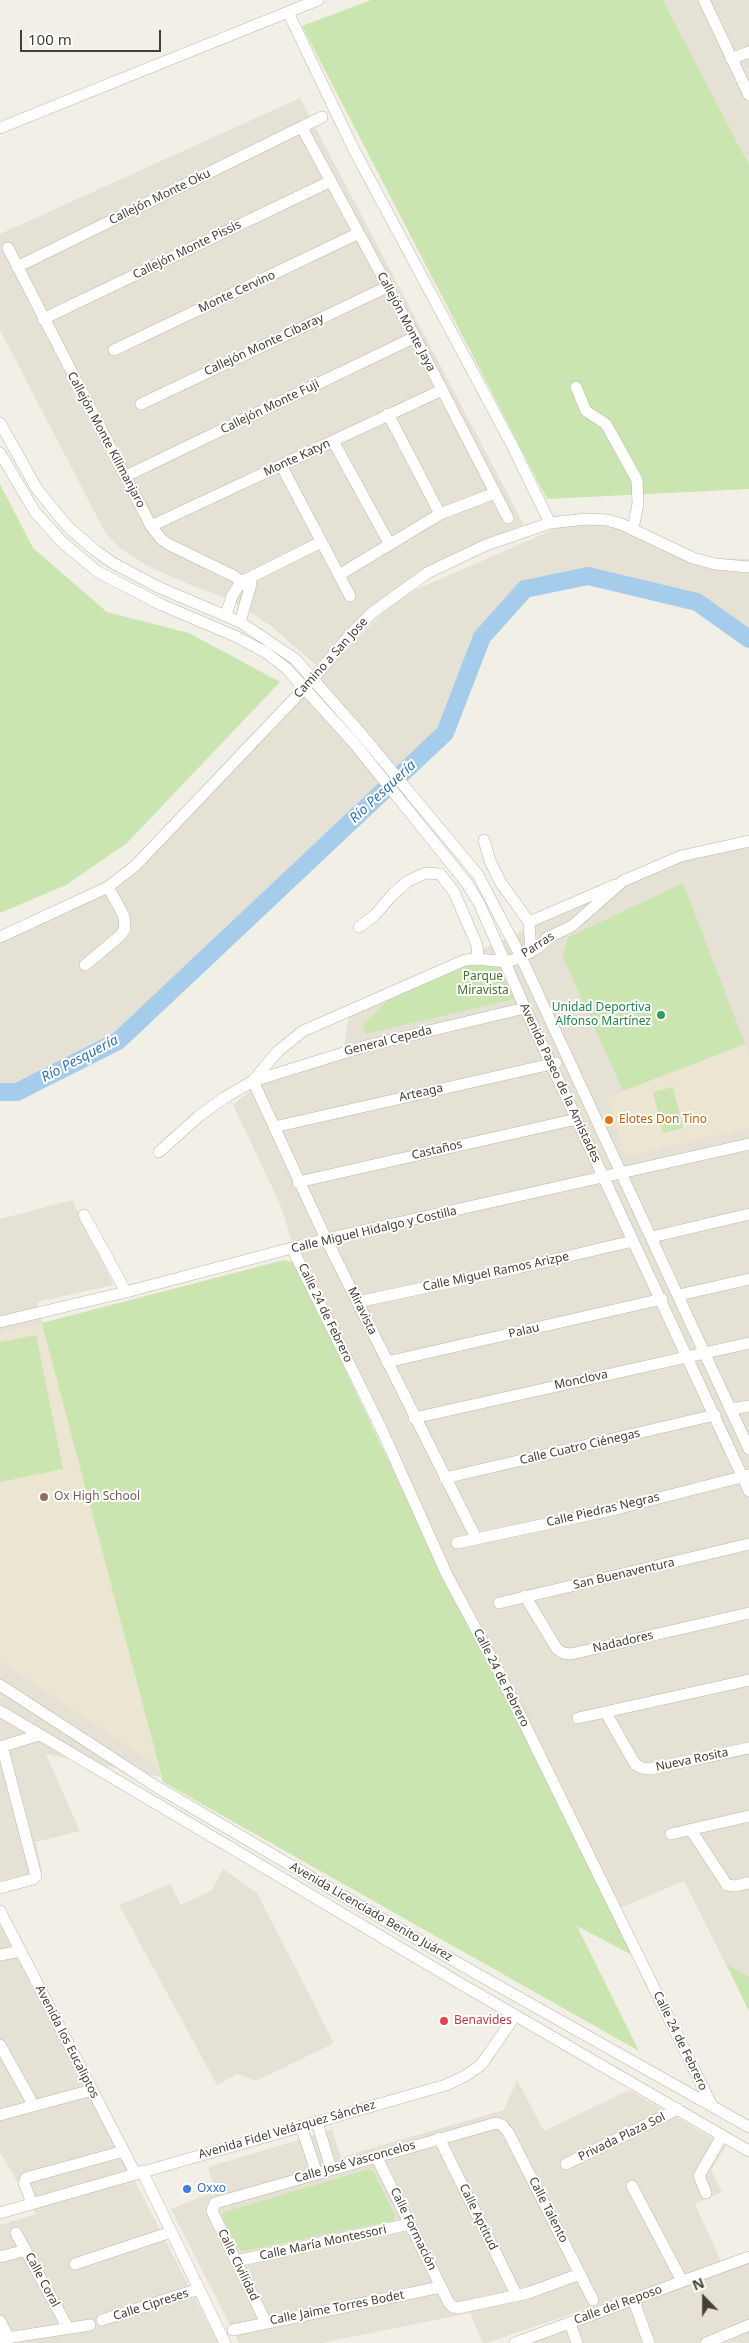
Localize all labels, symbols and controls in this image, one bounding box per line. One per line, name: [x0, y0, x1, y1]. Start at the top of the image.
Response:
scale bar: [22, 20, 164, 52]
text: 100 m: [28, 29, 72, 49]
street label: Callejón Monte Oku: [107, 166, 213, 228]
street label: Callejón Monte Pissis: [131, 218, 243, 282]
street label: Monte Cervino: [196, 268, 278, 316]
street label: Callejón Monte Jaya: [374, 270, 438, 374]
street label: Callejón Monte Cibaray: [202, 311, 326, 379]
street label: Callejón Monte Kilimanjaro: [64, 370, 148, 510]
street label: Callejón Monte Fuji: [218, 377, 322, 437]
street label: Monte Katyn: [261, 436, 333, 480]
street label: Camino a San Jose: [291, 615, 371, 701]
water label: Río Pesquería: [346, 757, 420, 827]
street label: Parras: [519, 929, 557, 961]
park label: Parque Miravista: [457, 970, 509, 998]
street label: Avenida Paseo de la Amistades: [517, 1001, 603, 1165]
place label: Unidad Deportiva Alfonso Martínez: [552, 1001, 651, 1029]
marker: Unidad Deportiva Alfonso Martínez: [655, 1009, 667, 1021]
street label: General Cepeda: [343, 1023, 433, 1059]
water label: Río Pesquería: [39, 1032, 121, 1086]
street label: Arteaga: [398, 1081, 444, 1105]
place label: Elotes Don Tino: [619, 1113, 707, 1127]
marker: Elotes Don Tino: [603, 1114, 615, 1126]
street label: Castaños: [410, 1137, 464, 1163]
street label: Calle Miguel Hidalgo y Costilla: [290, 1204, 458, 1256]
street label: Calle Miguel Ramos Arizpe: [422, 1249, 570, 1295]
street label: Calle 24 de Febrero: [295, 1261, 355, 1365]
street label: Miravista: [344, 1285, 380, 1337]
street label: Palau: [507, 1320, 541, 1342]
street label: Monclova: [553, 1367, 609, 1393]
street label: Calle Cuatro Ciénegas: [518, 1426, 642, 1468]
place label: Ox High School: [54, 1490, 140, 1504]
street label: Calle Piedras Negras: [545, 1490, 661, 1530]
marker: Ox High School: [38, 1491, 50, 1503]
street label: San Buenaventura: [572, 1555, 676, 1593]
street label: Calle 24 de Febrero: [470, 1626, 532, 1730]
street label: Nadadores: [591, 1628, 655, 1656]
street label: Nueva Rosita: [654, 1745, 730, 1775]
street label: Avenida Licenciado Benito Juárez: [287, 1859, 455, 1965]
street label: Avenida los Eucaliptos: [32, 1983, 102, 2101]
street label: Calle 24 de Febrero: [650, 1989, 710, 2093]
place label: Benavides: [454, 2014, 512, 2028]
marker: Benavides: [438, 2015, 450, 2027]
street label: Avenida Fidel Velázquez Sánchez: [197, 2098, 377, 2162]
street label: Privada Plaza Sol: [576, 2110, 668, 2164]
street label: Calle José Vasconcelos: [293, 2138, 417, 2186]
street label: Calle Talento: [525, 2175, 571, 2245]
street label: Calle Aptitud: [456, 2181, 500, 2253]
place label: Oxxo: [197, 2182, 226, 2196]
marker: Oxxo: [181, 2183, 193, 2195]
street label: Calle Formación: [387, 2185, 439, 2273]
street label: Calle María Montessori: [258, 2223, 388, 2263]
street label: Calle Civilidad: [214, 2227, 262, 2303]
street label: Calle Coral: [22, 2250, 62, 2310]
north arrow: [679, 2273, 729, 2323]
text: N: [689, 2273, 707, 2295]
street label: Calle del Reposo: [572, 2282, 664, 2328]
street label: Calle Cipreses: [112, 2286, 190, 2324]
street label: Calle Jaime Torres Bodet: [269, 2288, 405, 2328]

